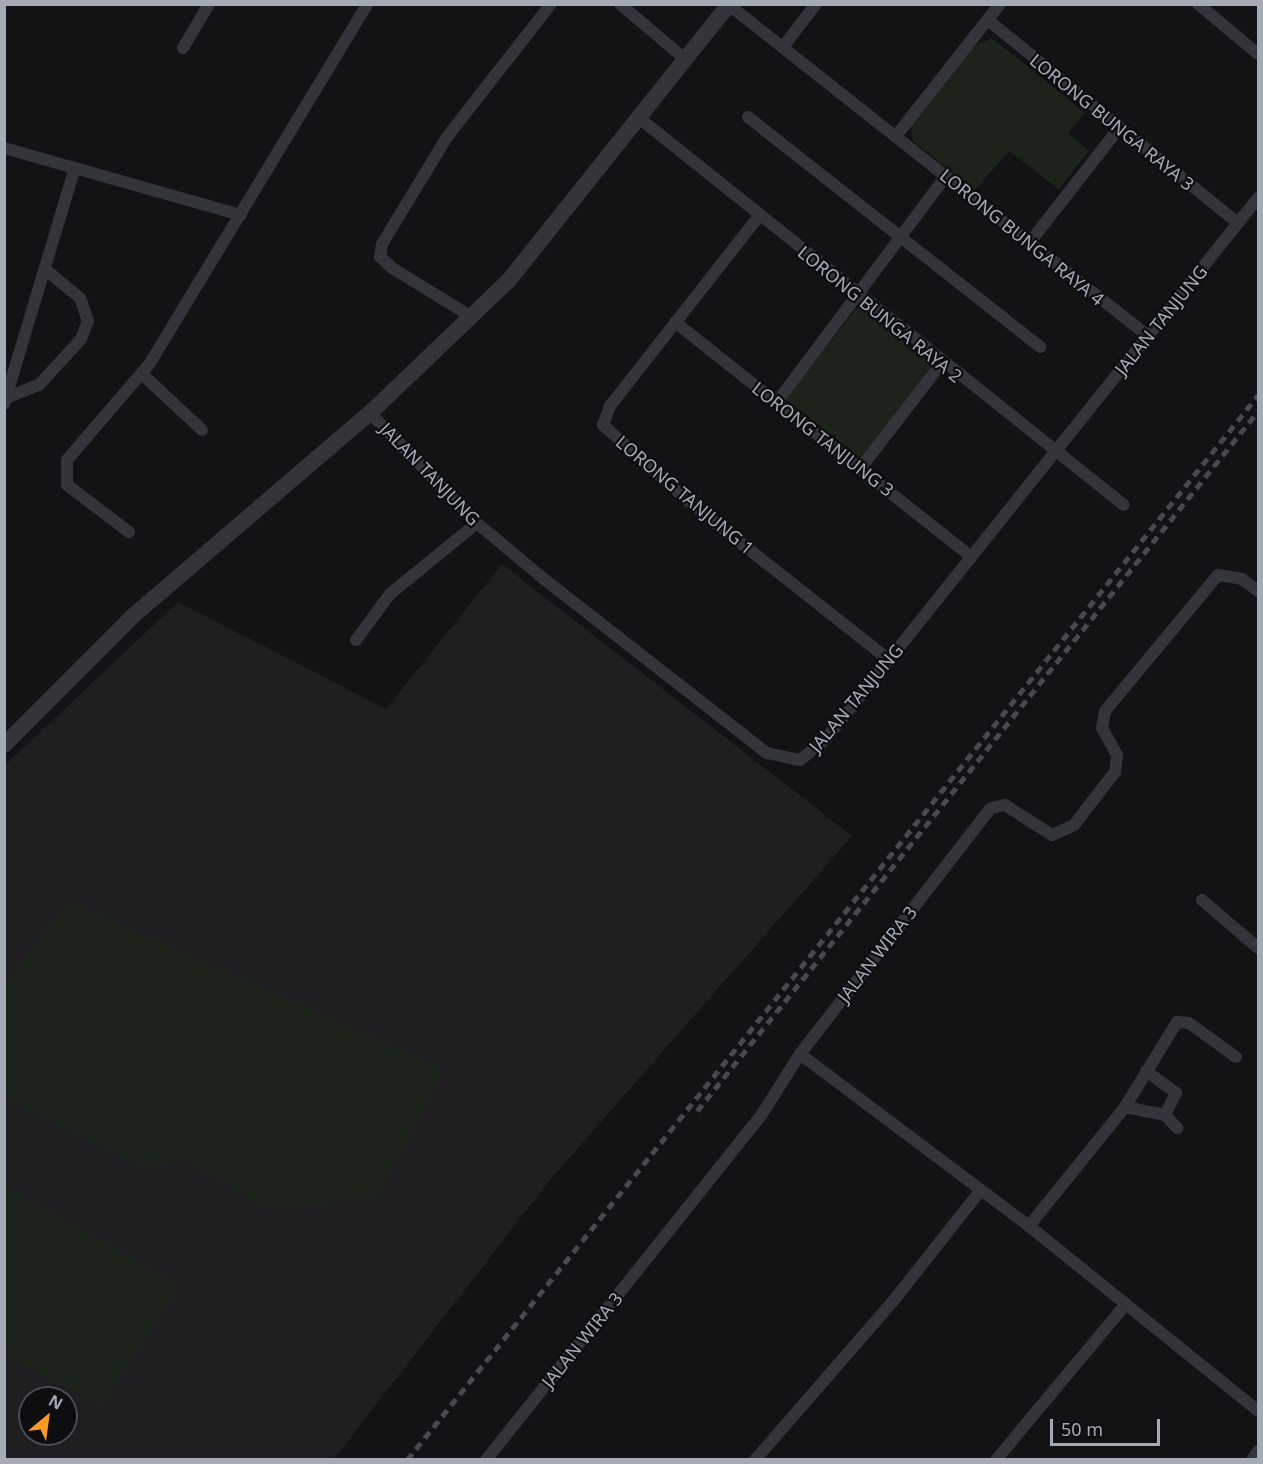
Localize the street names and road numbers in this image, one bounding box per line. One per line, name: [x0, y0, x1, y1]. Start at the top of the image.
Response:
street label: LORONG BUNGA RAYA 3: [1026, 49, 1198, 195]
street label: LORONG BUNGA RAYA 4: [936, 164, 1108, 310]
street label: LORONG BUNGA RAYA 2: [794, 241, 966, 387]
street label: JALAN TANJUNG: [1110, 261, 1212, 379]
street label: LORONG TANJUNG 3: [748, 377, 898, 501]
street label: JALAN TANJUNG: [376, 418, 484, 530]
street label: LORONG TANJUNG 1: [612, 431, 758, 559]
street label: JALAN TANJUNG: [805, 640, 907, 756]
street label: JALAN WIRA 3: [833, 902, 921, 1006]
street label: JALAN WIRA 3: [537, 1288, 627, 1392]

